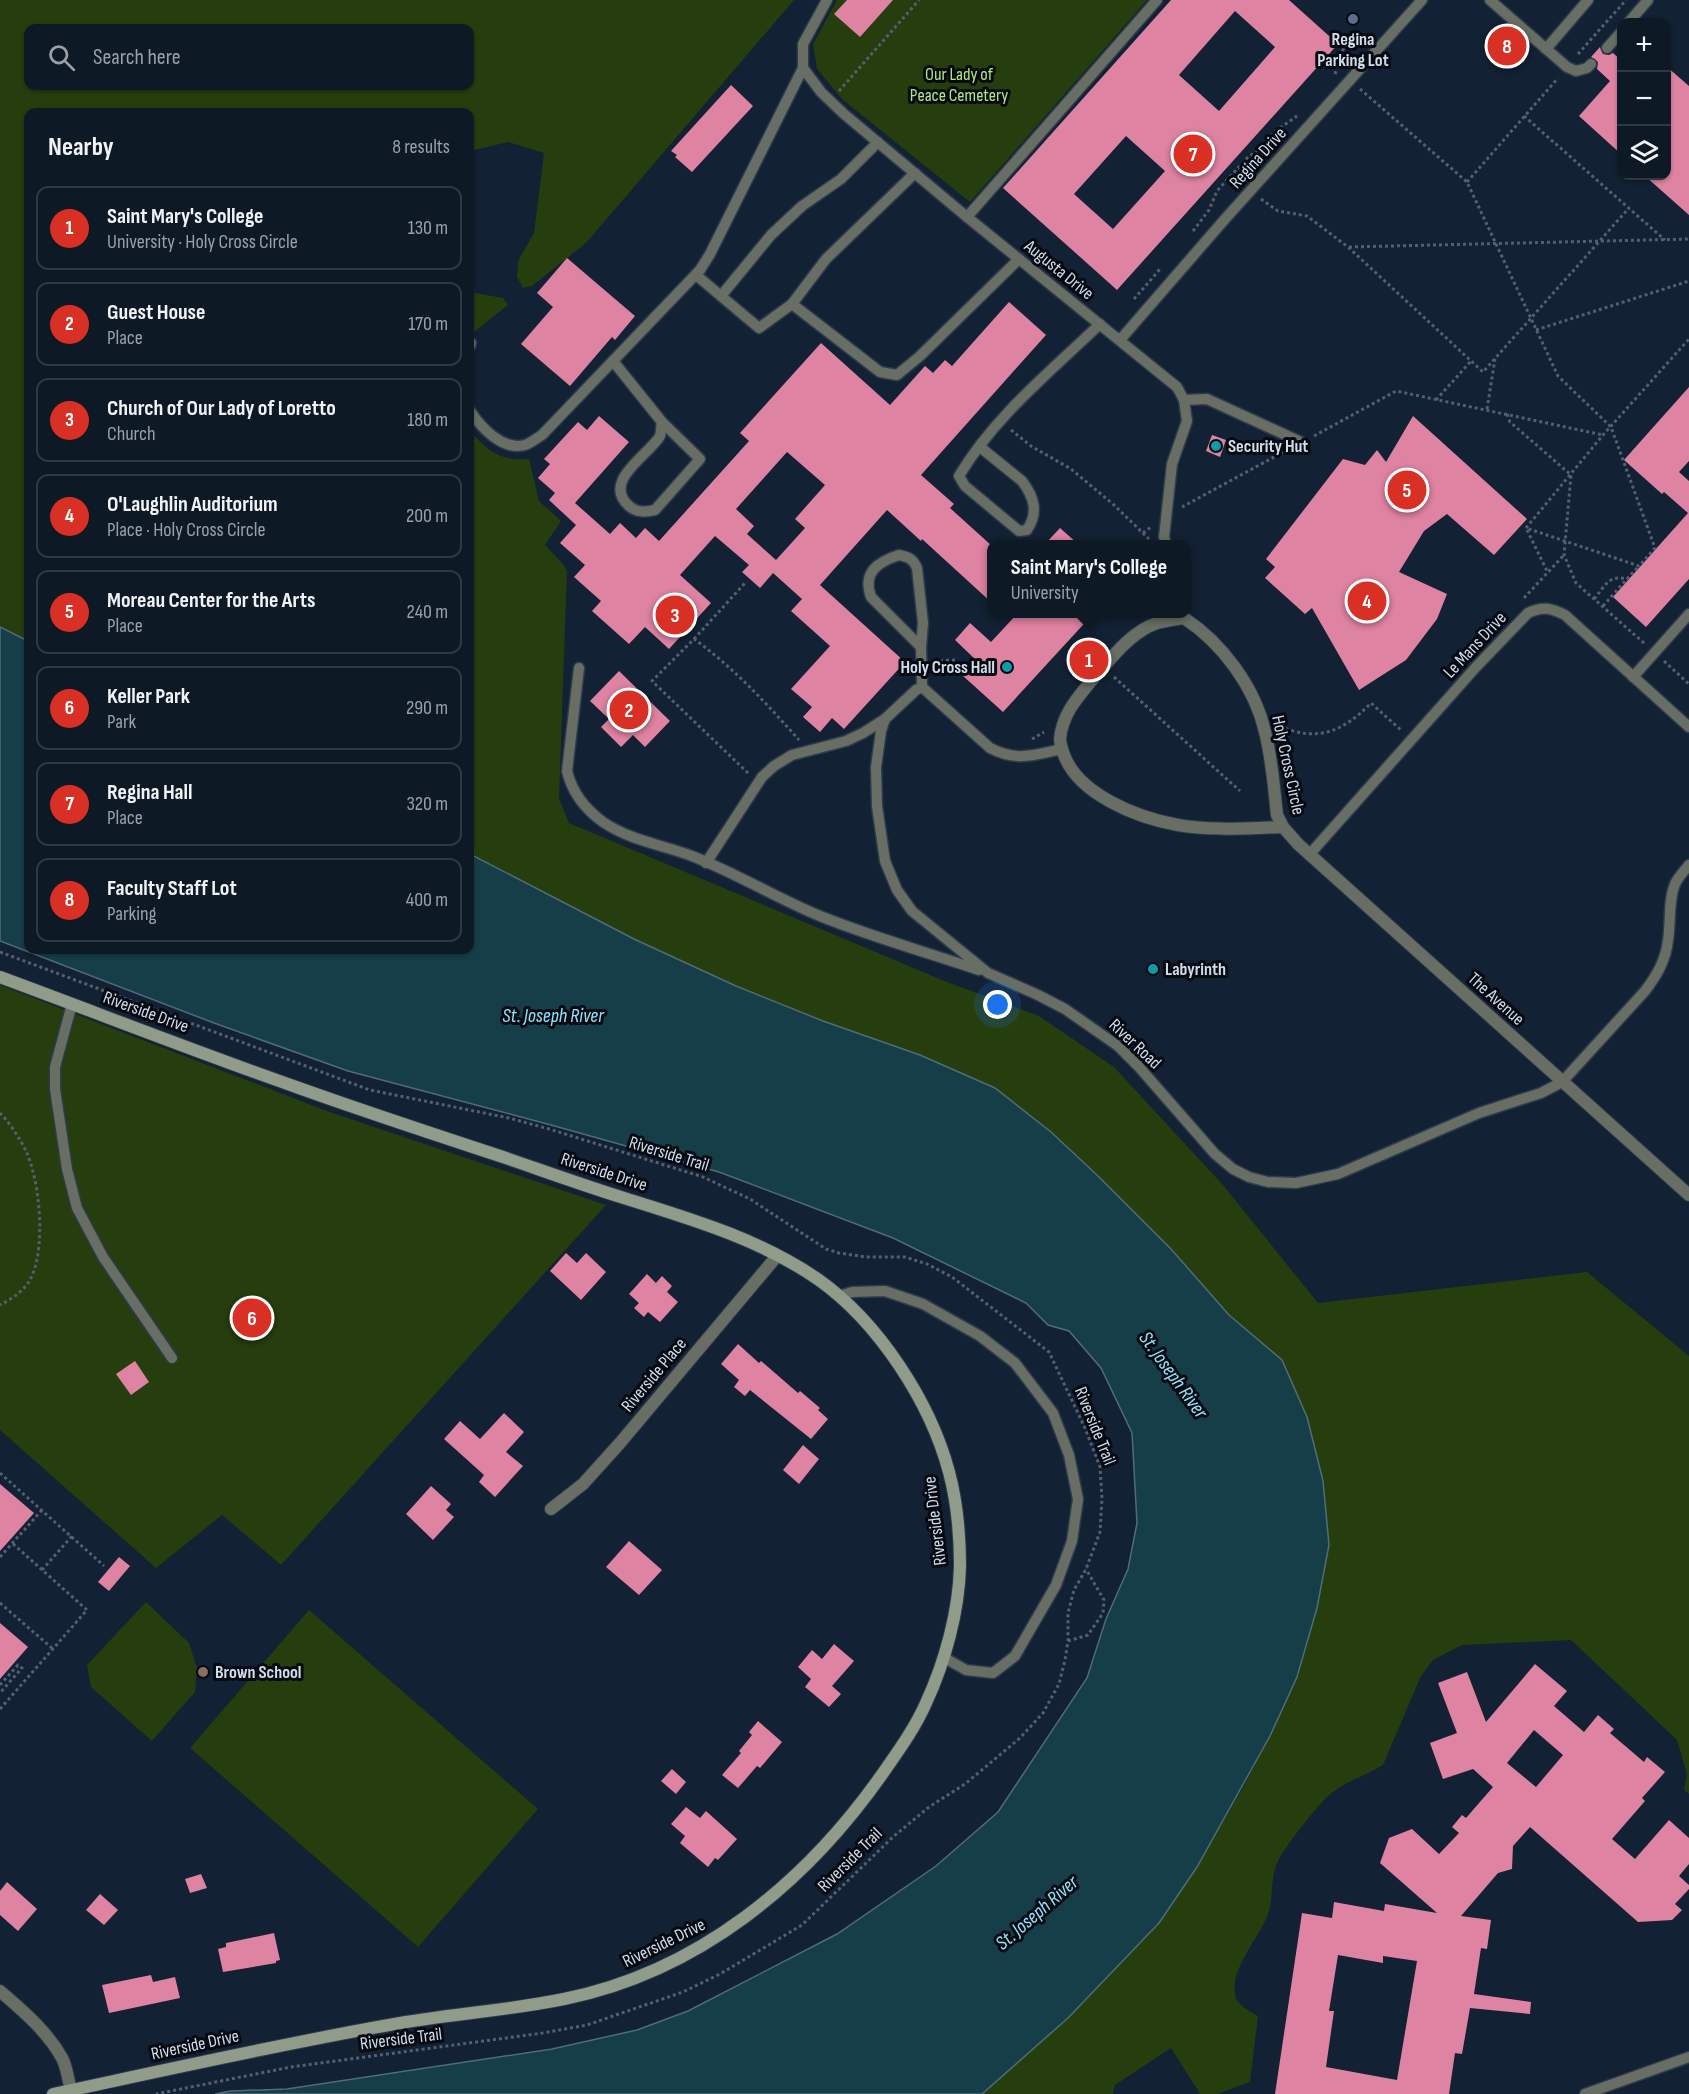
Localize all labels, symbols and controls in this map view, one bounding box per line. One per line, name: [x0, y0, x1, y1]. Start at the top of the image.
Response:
marker: Regina Parking Lot: [1346, 12, 1360, 26]
map controls: [1617, 18, 1671, 180]
button: +: [1617, 18, 1671, 72]
search box: [24, 24, 474, 90]
pin: 8: [1488, 24, 1526, 68]
place label: Regina Parking Lot: [1317, 29, 1389, 71]
icon: search: [45, 41, 78, 74]
text: Search here: [93, 44, 180, 71]
park label: Our Lady of Peace Cemetery: [910, 64, 1008, 106]
button: −: [1617, 72, 1671, 126]
street label: Regina Drive: [1225, 123, 1291, 193]
button: layers: [1617, 126, 1671, 180]
text: Nearby: [48, 132, 114, 163]
pin: 7: [1174, 132, 1212, 176]
text: 8 results: [392, 135, 450, 159]
text: Saint Mary's College: [107, 203, 263, 230]
text: 1: [66, 216, 73, 240]
text: 130 m: [408, 216, 448, 240]
text: University · Holy Cross Circle: [107, 230, 298, 254]
street label: Augusta Drive: [1019, 235, 1098, 304]
text: Guest House: [107, 299, 205, 326]
text: 2: [65, 312, 74, 336]
text: 170 m: [408, 312, 448, 336]
text: Place: [107, 326, 143, 350]
text: Church of Our Lady of Loretto: [107, 395, 336, 422]
text: 3: [65, 408, 74, 432]
text: 180 m: [407, 408, 448, 432]
text: Church: [107, 422, 156, 446]
place label: Security Hut: [1228, 436, 1308, 457]
marker: Security Hut: [1209, 439, 1223, 453]
pin: 5: [1388, 468, 1426, 512]
text: O'Laughlin Auditorium: [107, 491, 278, 518]
text: 4: [65, 504, 74, 528]
text: 200 m: [406, 504, 448, 528]
text: Place · Holy Cross Circle: [107, 518, 266, 542]
popup: [987, 540, 1191, 618]
text: Saint Mary's College: [1011, 554, 1167, 581]
pin: 4: [1348, 578, 1386, 624]
text: University: [1011, 581, 1079, 605]
text: Moreau Center for the Arts: [107, 587, 315, 614]
pin: 3: [656, 592, 694, 638]
text: 5: [65, 600, 74, 624]
text: 240 m: [407, 600, 448, 624]
street label: Le Mans Drive: [1439, 608, 1511, 682]
text: Place: [107, 614, 143, 638]
pin: 1: [1070, 638, 1108, 682]
place label: Holy Cross Hall: [900, 657, 995, 678]
marker: Holy Cross Hall: [1000, 660, 1014, 674]
text: Keller Park: [107, 683, 190, 710]
pin: 2: [610, 688, 648, 732]
text: 6: [65, 696, 74, 720]
text: 290 m: [406, 696, 448, 720]
text: Park: [107, 710, 136, 734]
street label: Holy Cross Circle: [1267, 713, 1309, 817]
text: Regina Hall: [107, 779, 193, 806]
text: 7: [65, 792, 74, 816]
text: 320 m: [406, 792, 448, 816]
text: Place: [107, 806, 143, 830]
text: Faculty Staff Lot: [107, 875, 237, 902]
text: 8: [65, 888, 74, 912]
text: 400 m: [406, 888, 448, 912]
text: Parking: [107, 902, 157, 926]
place label: Labyrinth: [1165, 959, 1226, 980]
marker: Labyrinth: [1146, 962, 1160, 976]
street label: The Avenue: [1463, 968, 1529, 1030]
street label: Riverside Drive: [100, 987, 192, 1037]
your location: [983, 990, 1012, 1019]
water label: St. Joseph River: [502, 1004, 605, 1028]
street label: River Road: [1105, 1015, 1165, 1073]
street label: Riverside Trail: [626, 1132, 712, 1176]
street label: Riverside Drive: [558, 1148, 650, 1196]
pin: 6: [232, 1296, 272, 1340]
water label: St. Joseph River: [1133, 1327, 1213, 1424]
street label: Riverside Place: [617, 1334, 691, 1416]
street label: Riverside Trail: [1070, 1384, 1120, 1468]
street label: Riverside Drive: [919, 1475, 951, 1567]
place label: Brown School: [215, 1662, 302, 1683]
marker: Brown School: [196, 1665, 210, 1679]
street label: Riverside Trail: [813, 1823, 887, 1897]
water label: St. Joseph River: [991, 1870, 1084, 1955]
street label: Riverside Drive: [619, 1914, 709, 1972]
street label: Riverside Trail: [359, 2024, 443, 2054]
street label: Riverside Drive: [149, 2025, 241, 2065]

